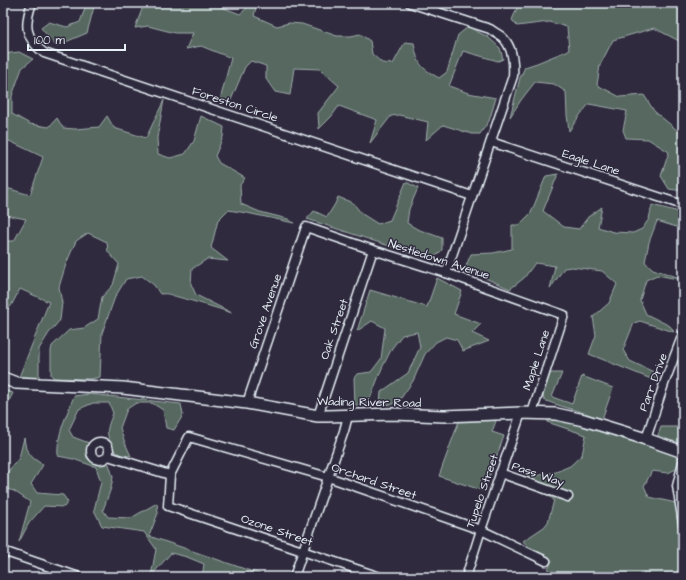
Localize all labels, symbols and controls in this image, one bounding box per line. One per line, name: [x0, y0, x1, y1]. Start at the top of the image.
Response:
scale bar: [28, 26, 125, 52]
text: 100 m: [34, 32, 65, 49]
street label: Foreston Circle: [190, 83, 281, 127]
street label: Eagle Lane: [560, 145, 622, 181]
street label: Nestledown Avenue: [386, 235, 492, 284]
street label: Grove Avenue: [245, 271, 286, 351]
street label: Oak Street: [316, 296, 353, 362]
street label: Maple Lane: [519, 327, 554, 393]
street label: Parr Drive: [635, 350, 672, 414]
street label: Wading River Road: [317, 393, 421, 413]
street label: Tupelo Street: [462, 452, 503, 530]
street label: Pass Way: [509, 458, 567, 492]
street label: Orchard Street: [329, 459, 419, 504]
street label: Ozone Street: [239, 510, 315, 551]

